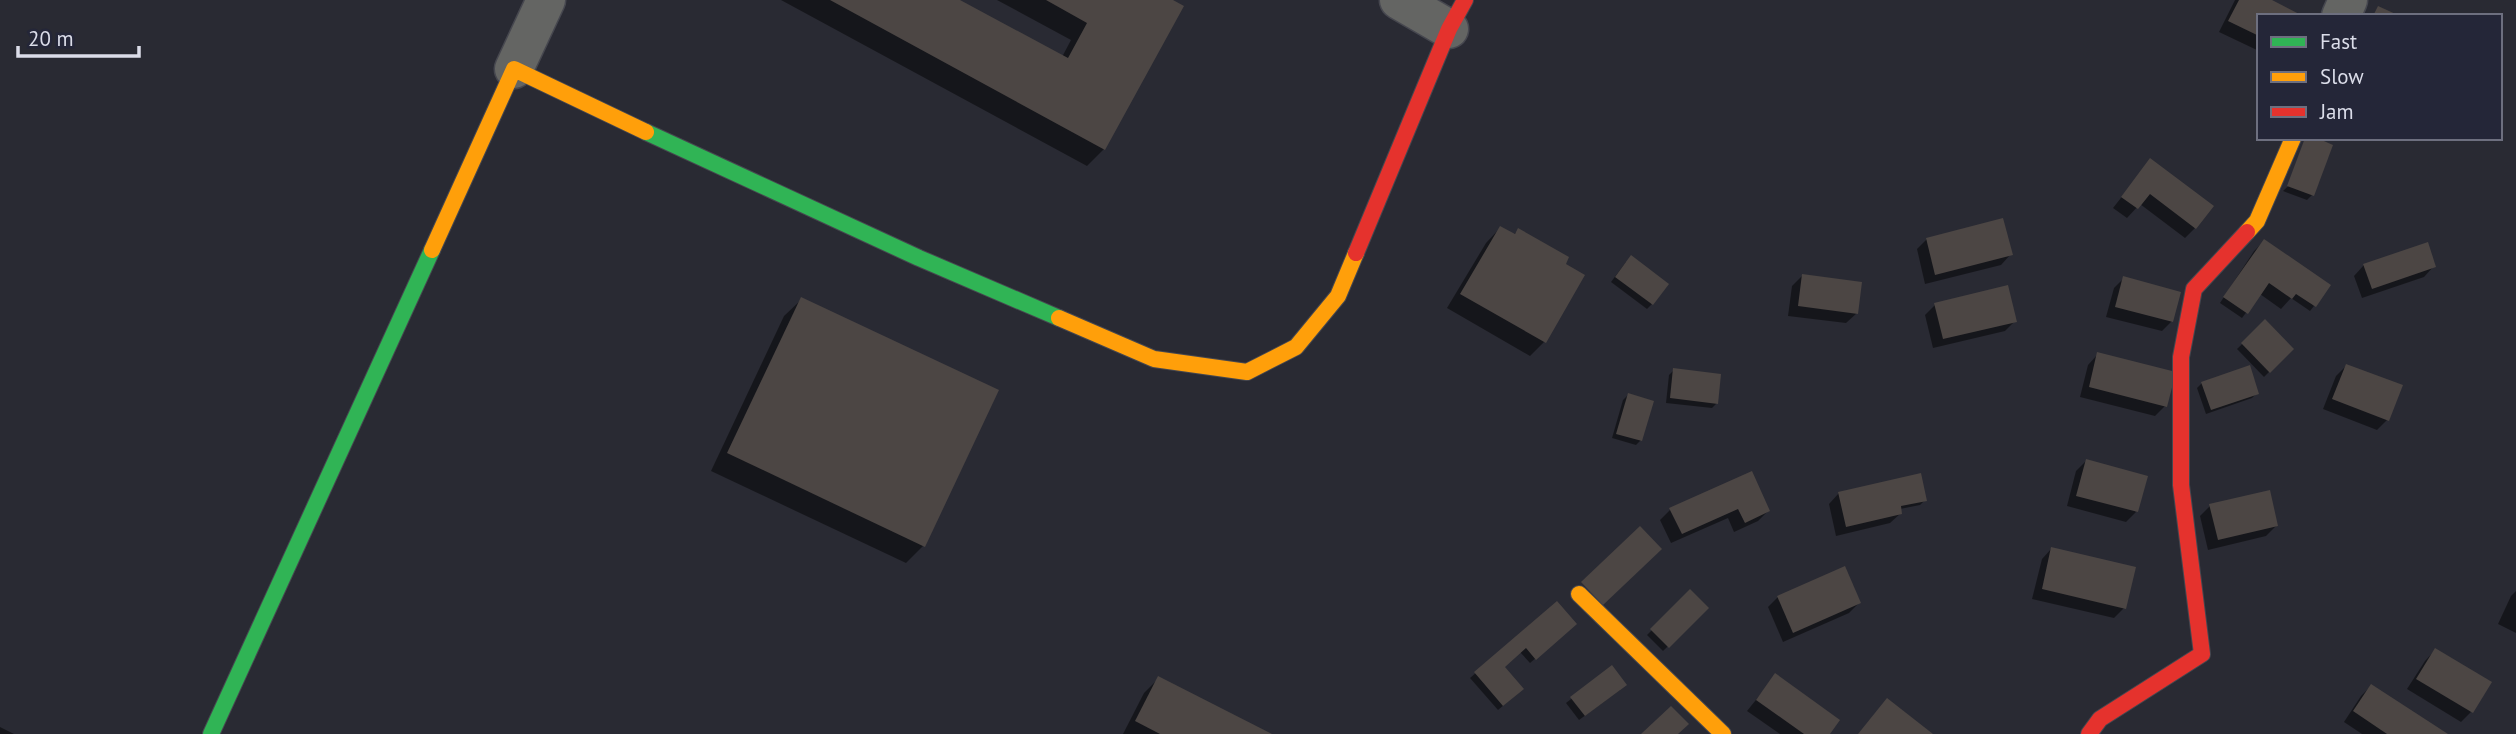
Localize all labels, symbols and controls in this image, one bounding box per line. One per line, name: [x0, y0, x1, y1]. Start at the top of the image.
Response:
scale bar: [18, 14, 138, 58]
legend: [2257, 14, 2502, 140]
text: 20 m: [28, 25, 74, 52]
text: Fast: [2320, 28, 2357, 55]
text: Slow: [2320, 63, 2364, 90]
text: Jam: [2319, 98, 2354, 125]

